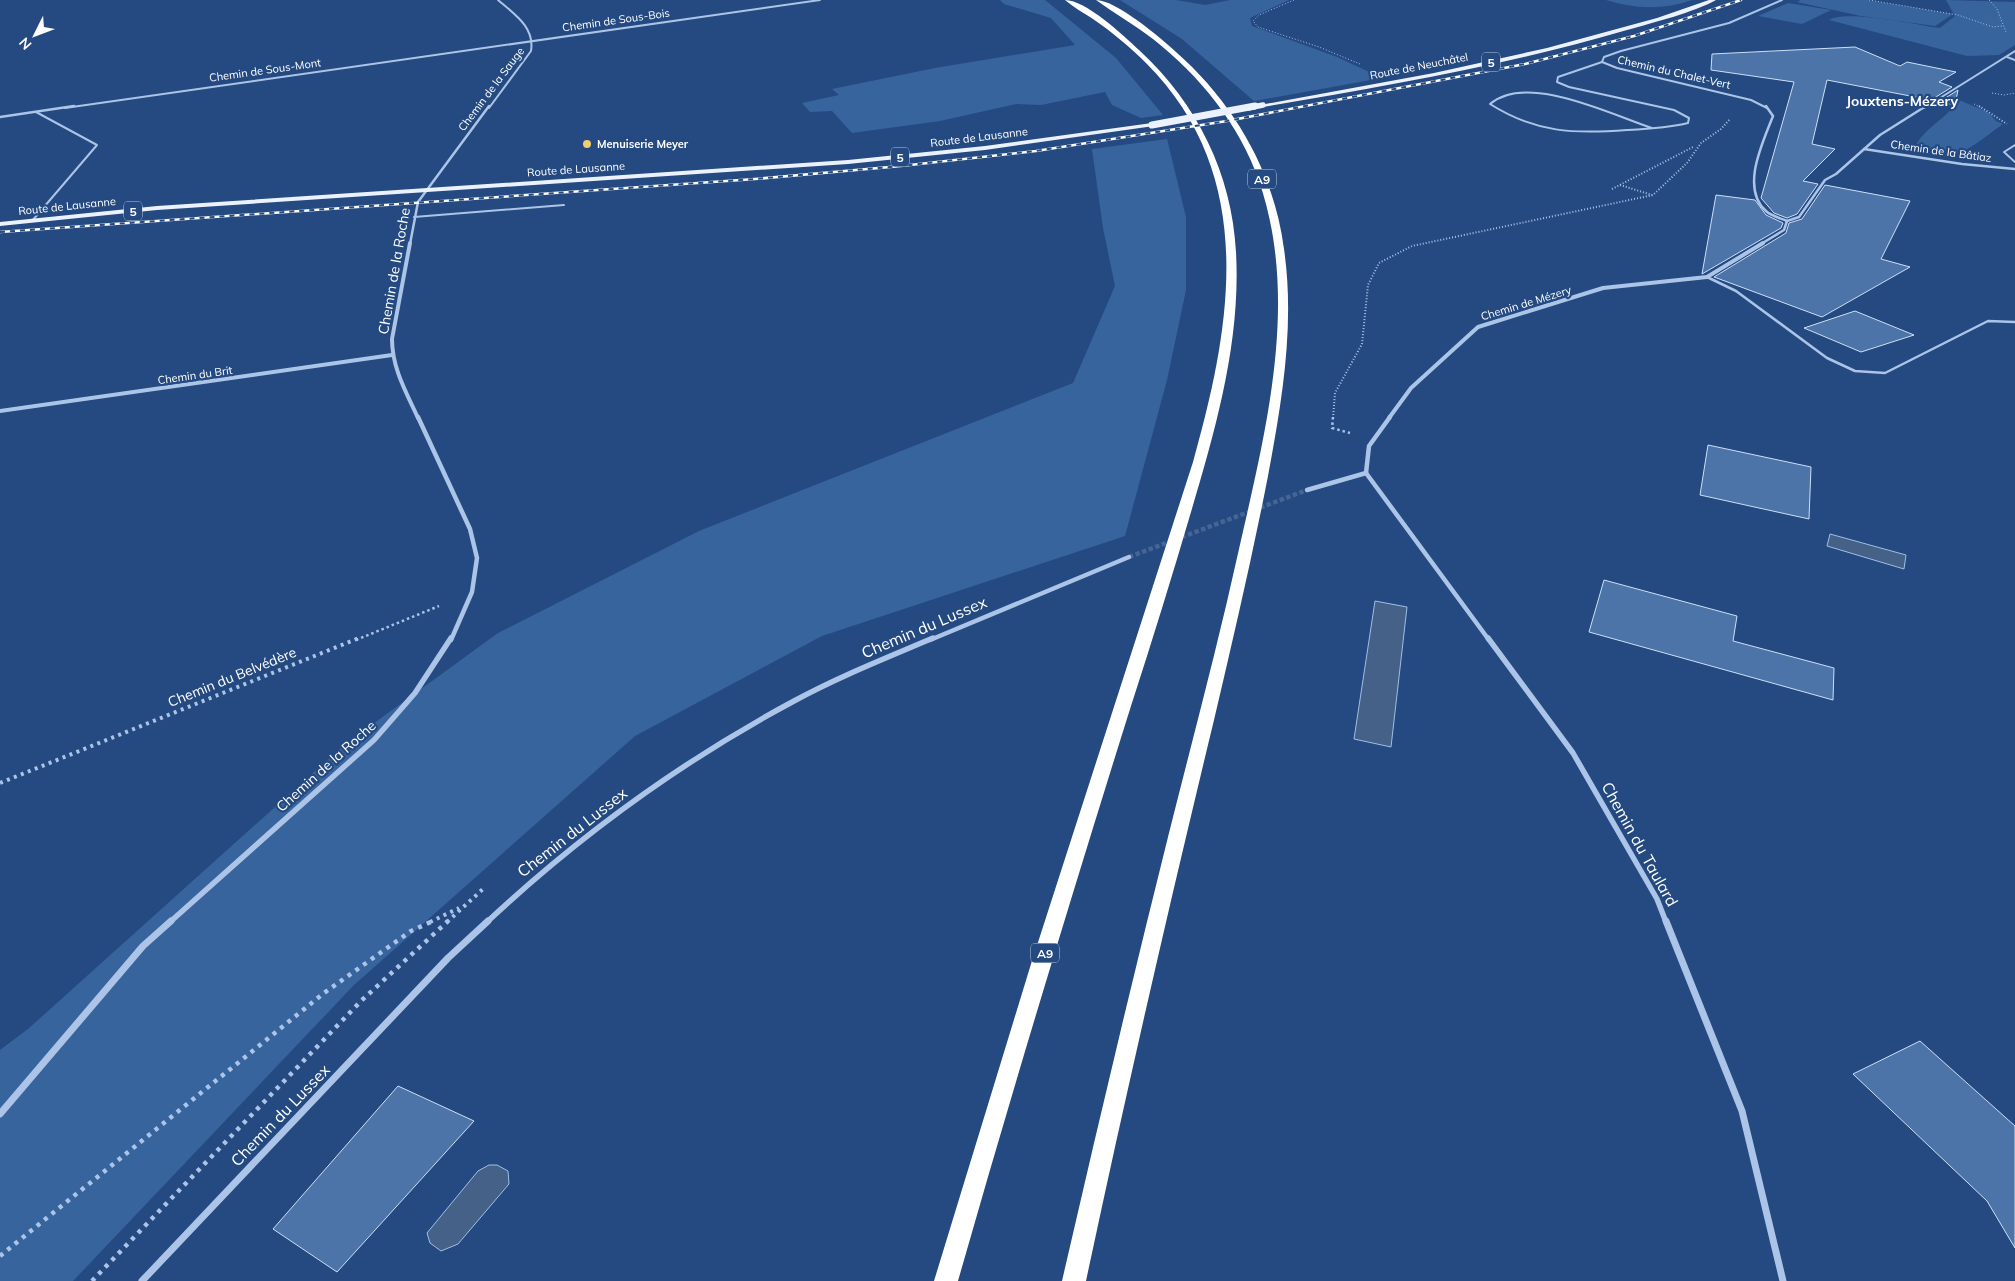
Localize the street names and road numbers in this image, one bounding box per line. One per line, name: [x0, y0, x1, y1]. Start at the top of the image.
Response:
street label: Chemin de Sous-Bois: [561, 6, 671, 34]
street label: Chemin de la Sauge: [455, 44, 527, 134]
street label: Route de Neuchâtel: [1369, 50, 1469, 82]
road number: 5: [1482, 52, 1500, 72]
street label: Chemin du Chalet-Vert: [1616, 52, 1732, 92]
street label: Chemin de Sous-Mont: [208, 55, 322, 85]
street label: Route de Lausanne: [929, 124, 1029, 150]
street label: Chemin de la Bâtiaz: [1890, 137, 1993, 165]
road number: 5: [891, 148, 909, 166]
street label: Route de Lausanne: [527, 159, 625, 179]
road number: A9: [1248, 170, 1276, 188]
street label: Route de Lausanne: [17, 194, 117, 218]
road number: 5: [124, 202, 142, 220]
street label: Chemin de la Roche: [374, 206, 414, 336]
street label: Chemin de Mézery: [1479, 282, 1573, 323]
street label: Chemin du Brit: [157, 363, 233, 387]
street label: Chemin du Lussex: [858, 591, 990, 662]
street label: Chemin du Belvédère: [165, 643, 299, 711]
street label: Chemin de la Roche: [272, 716, 380, 816]
street label: Chemin du Taulard: [1597, 778, 1683, 910]
street label: Chemin du Lussex: [513, 783, 631, 881]
road number: A9: [1031, 944, 1059, 962]
street label: Chemin du Lussex: [226, 1059, 334, 1170]

